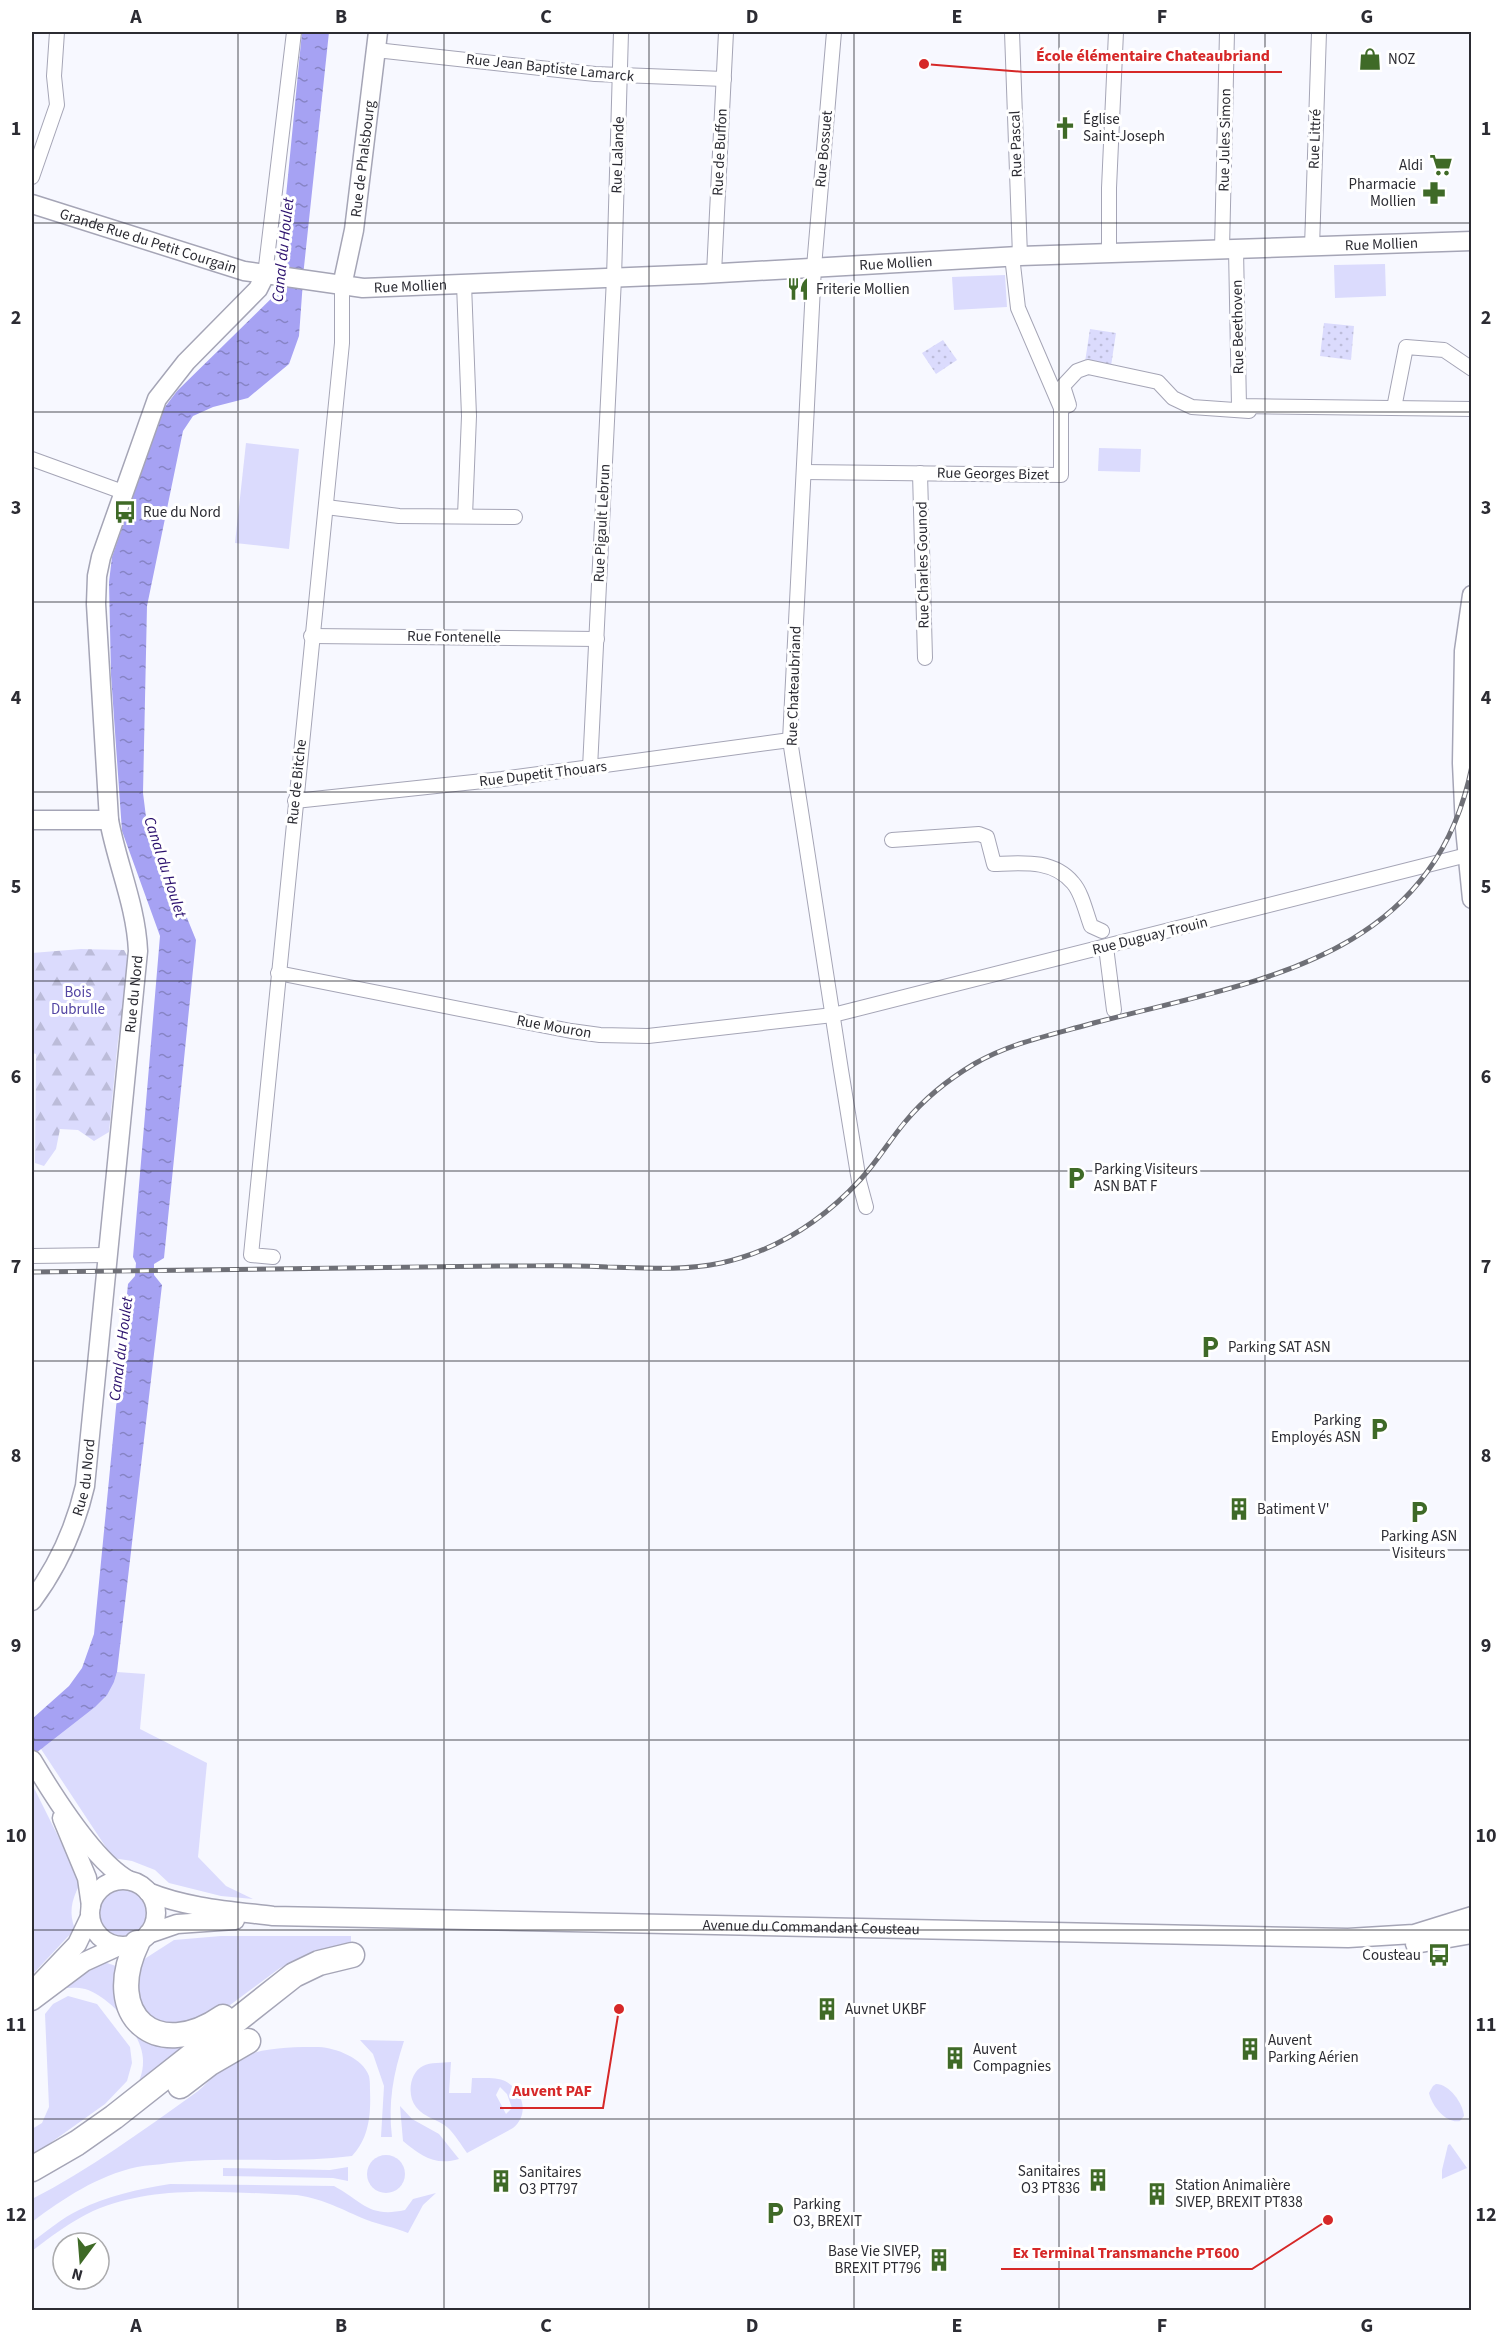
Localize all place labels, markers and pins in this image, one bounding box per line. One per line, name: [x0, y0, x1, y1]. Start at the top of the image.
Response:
callout: École élémentaire Chateaubriand: [1024, 38, 1282, 72]
shop icon: NOZ: [1357, 46, 1383, 72]
place label: NOZ: [1388, 49, 1415, 70]
place label: Église Saint-Joseph: [1083, 109, 1165, 147]
church icon: Église Saint-Joseph: [1052, 115, 1078, 141]
supermarket icon: Aldi: [1428, 152, 1454, 178]
place label: Aldi: [1399, 155, 1423, 176]
place label: Pharmacie Mollien: [1349, 174, 1416, 212]
pharmacy icon: Pharmacie Mollien: [1421, 180, 1447, 206]
restaurant icon: Friterie Mollien: [785, 276, 811, 302]
place label: Friterie Mollien: [816, 279, 910, 300]
bus stop icon: Rue du Nord: [112, 499, 138, 525]
place label: Rue du Nord: [143, 502, 221, 523]
place label: Parking Visiteurs ASN BAT F: [1094, 1159, 1198, 1197]
parking icon: Parking Visiteurs ASN BAT F: [1063, 1165, 1089, 1191]
parking icon: Parking SAT ASN: [1197, 1334, 1223, 1360]
place label: Parking SAT ASN: [1228, 1337, 1331, 1358]
place label: Parking Employés ASN: [1271, 1410, 1361, 1448]
parking icon: Parking Employés ASN: [1366, 1416, 1392, 1442]
building icon: Batiment V': [1226, 1496, 1252, 1522]
place label: Batiment V': [1257, 1499, 1330, 1520]
parking icon: Parking ASN Visiteurs: [1406, 1499, 1432, 1525]
place label: Parking ASN Visiteurs: [1381, 1526, 1457, 1564]
bus stop icon: Cousteau: [1426, 1942, 1452, 1968]
place label: Cousteau: [1362, 1945, 1421, 1966]
building icon: Auvnet UKBF: [814, 1996, 840, 2022]
place label: Auvnet UKBF: [845, 1999, 927, 2020]
place label: Auvent Parking Aérien: [1268, 2030, 1359, 2068]
building icon: Auvent Parking Aérien: [1237, 2036, 1263, 2062]
place label: Auvent Compagnies: [973, 2039, 1051, 2077]
building icon: Auvent Compagnies: [942, 2045, 968, 2071]
callout: Auvent PAF: [500, 2074, 603, 2108]
place label: Sanitaires O3 PT836: [1018, 2161, 1080, 2199]
place label: Sanitaires O3 PT797: [519, 2162, 581, 2200]
building icon: Sanitaires O3 PT836: [1085, 2167, 1111, 2193]
building icon: Sanitaires O3 PT797: [488, 2168, 514, 2194]
place label: Station Animalière SIVEP, BREXIT PT838: [1175, 2175, 1303, 2213]
building icon: Station Animalière SIVEP, BREXIT PT838: [1144, 2181, 1170, 2207]
place label: Parking O3, BREXIT: [793, 2194, 862, 2232]
parking icon: Parking O3, BREXIT: [762, 2200, 788, 2226]
callout: Ex Terminal Transmanche PT600: [1001, 2235, 1252, 2269]
place label: Base Vie SIVEP, BREXIT PT796: [828, 2241, 921, 2279]
building icon: Base Vie SIVEP, BREXIT PT796: [926, 2247, 952, 2273]

